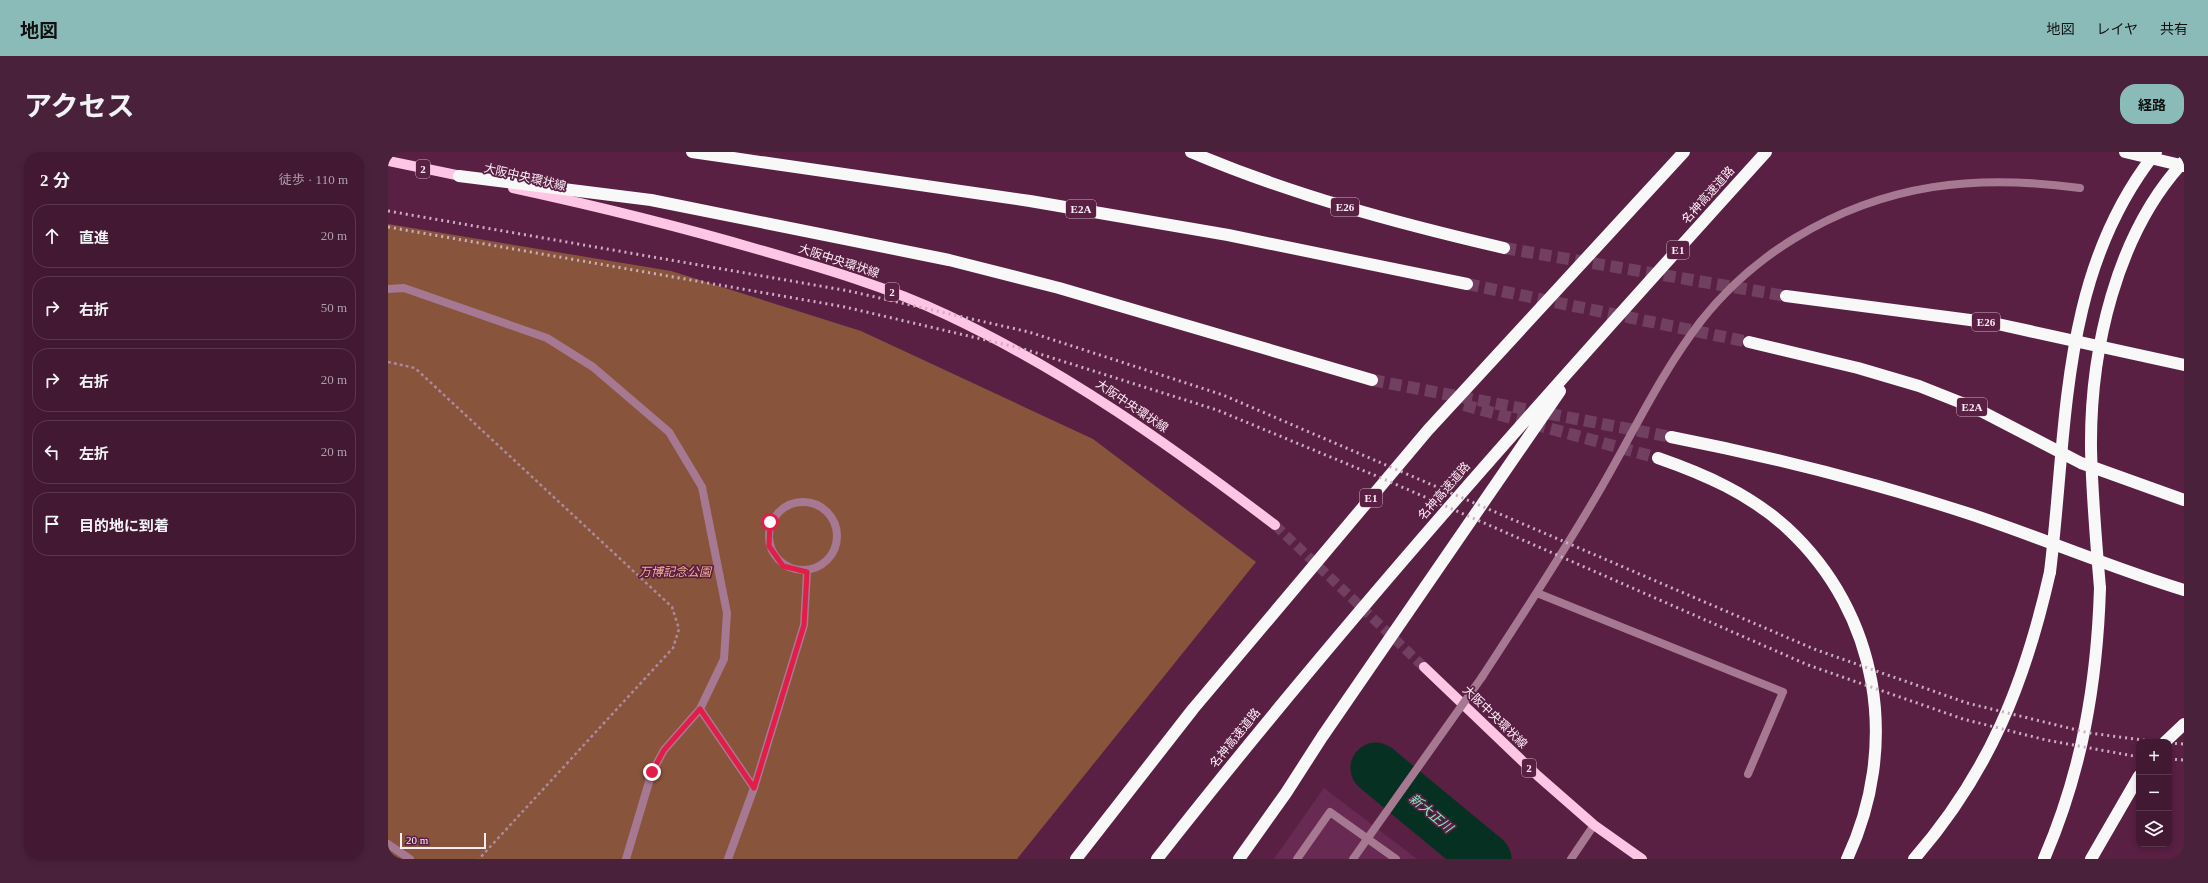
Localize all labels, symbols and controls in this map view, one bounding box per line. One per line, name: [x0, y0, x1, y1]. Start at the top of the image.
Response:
text: 地図: [20, 20, 58, 41]
text: 地図: [2046, 22, 2074, 37]
text: レイヤ: [2096, 22, 2138, 37]
text: 共有: [2160, 22, 2188, 37]
button: 経路: [2120, 84, 2184, 124]
text: アクセス: [24, 91, 135, 122]
road number: 2: [416, 160, 430, 178]
street label: 大阪中央環状線: [482, 161, 568, 193]
street label: 名神高速道路: [1679, 164, 1737, 226]
text: 2 分: [40, 171, 70, 190]
text: 徒歩 · 110 m: [279, 172, 348, 187]
road number: E26: [1331, 198, 1359, 216]
road number: E2A: [1066, 200, 1096, 218]
icon: ahead: [41, 225, 63, 247]
text: 20 m: [321, 228, 347, 243]
text: 直進: [79, 230, 109, 246]
street label: 大阪中央環状線: [797, 241, 881, 281]
road number: E1: [1667, 241, 1689, 259]
road number: 2: [885, 283, 899, 301]
icon: right: [41, 297, 63, 319]
text: 50 m: [321, 300, 347, 315]
text: 右折: [79, 302, 109, 318]
road number: E26: [1972, 313, 2000, 331]
icon: right: [41, 369, 63, 391]
text: 20 m: [321, 372, 347, 387]
text: 右折: [79, 374, 109, 390]
street label: 大阪中央環状線: [1093, 377, 1171, 435]
road number: E2A: [1957, 398, 1987, 416]
icon: left: [41, 441, 63, 463]
text: 20 m: [321, 444, 347, 459]
text: 左折: [79, 446, 109, 462]
street label: 名神高速道路: [1415, 459, 1473, 523]
road number: E1: [1360, 489, 1382, 507]
icon: arrive: [41, 513, 63, 535]
route start: [761, 513, 779, 531]
text: 目的地に到着: [79, 518, 169, 534]
park label: 万博記念公園: [639, 565, 713, 579]
street label: 大阪中央環状線: [1460, 683, 1530, 751]
street label: 名神高速道路: [1207, 706, 1263, 770]
map controls: [2136, 739, 2172, 847]
button: +: [2136, 739, 2172, 775]
road number: 2: [1522, 759, 1536, 777]
route end: [643, 763, 661, 781]
button: −: [2136, 775, 2172, 811]
water label: 新大正川: [1406, 791, 1457, 837]
button: layers: [2136, 811, 2172, 847]
scale bar: [400, 831, 486, 850]
text: 20 m: [406, 834, 428, 846]

